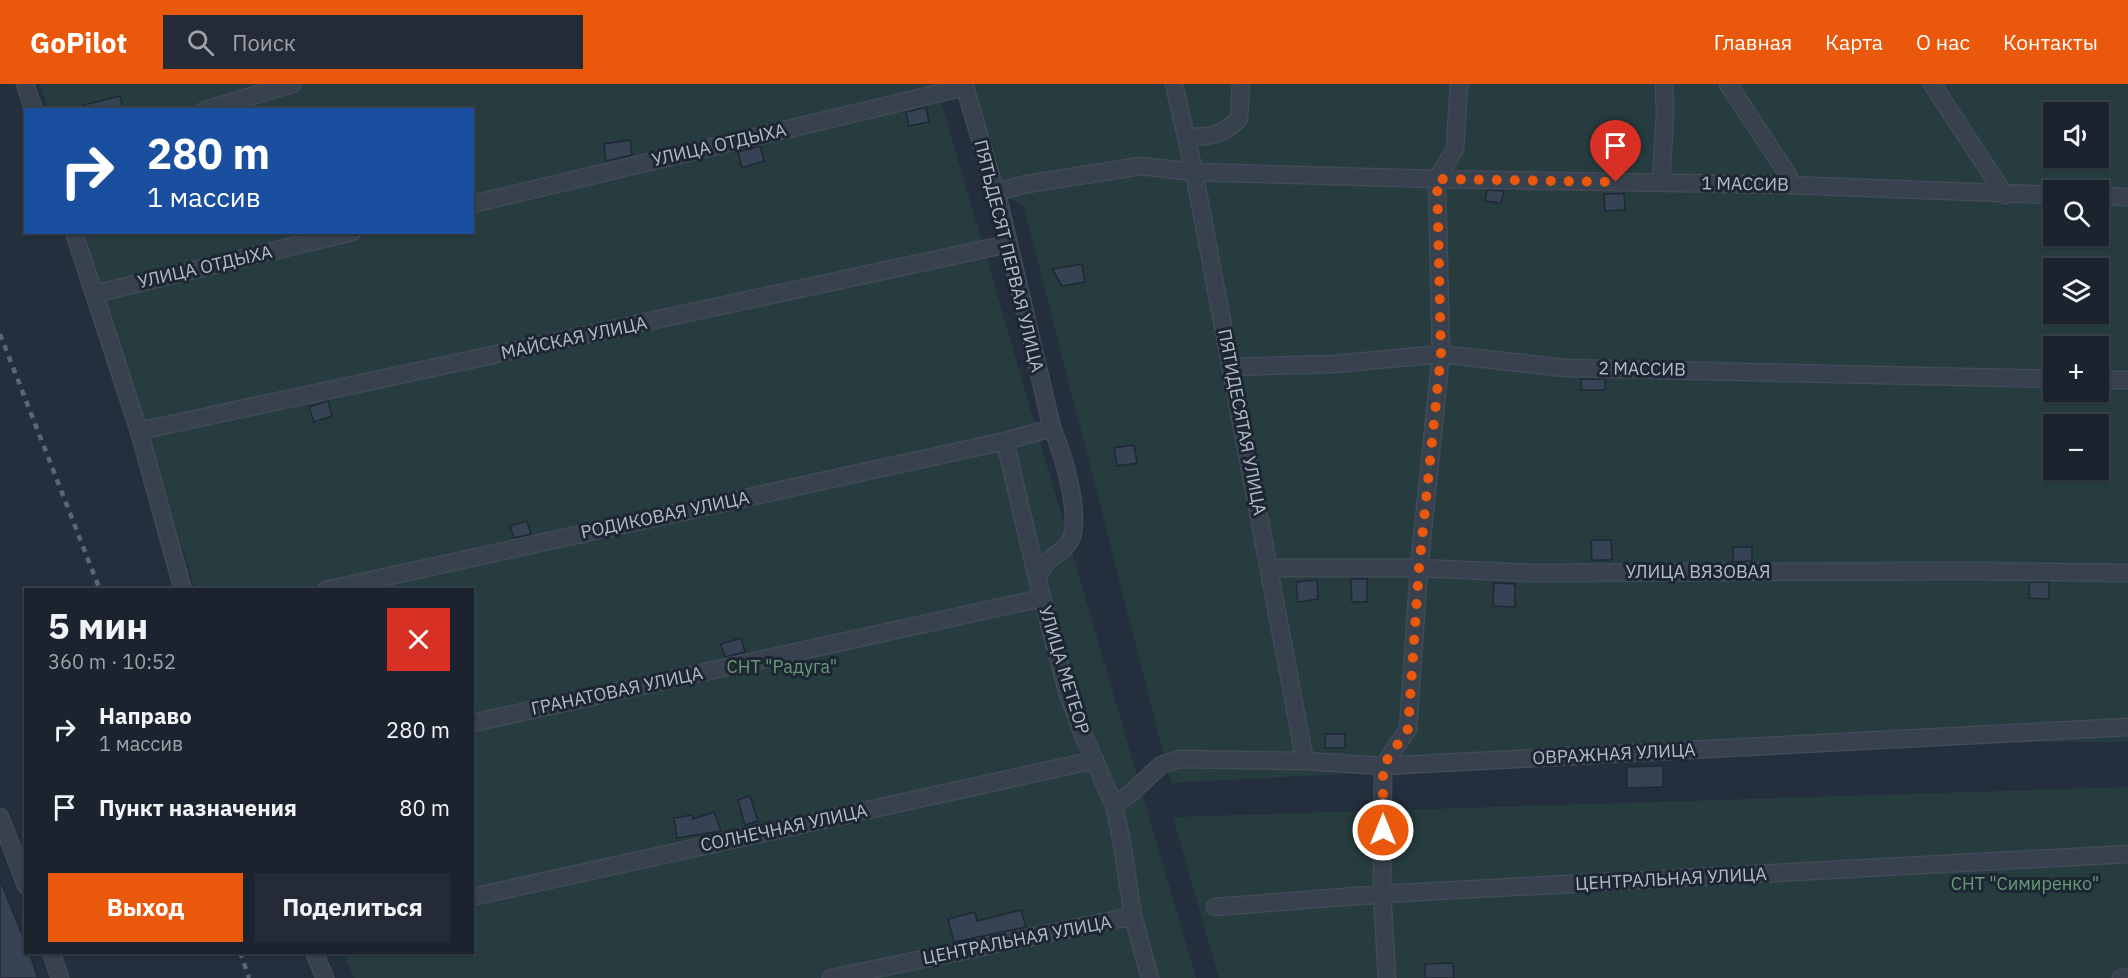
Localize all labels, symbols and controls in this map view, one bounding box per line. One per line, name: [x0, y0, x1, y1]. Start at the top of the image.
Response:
search box: [163, 15, 583, 69]
text: GoPilot: [30, 24, 127, 61]
icon: search: [184, 26, 217, 59]
text: Поиск: [232, 28, 296, 57]
text: Главная: [1714, 28, 1792, 56]
text: Карта: [1825, 28, 1883, 56]
text: О нас: [1916, 28, 1970, 56]
text: Контакты: [2003, 28, 2098, 56]
map controls: [2043, 102, 2109, 480]
button: sound: [2043, 102, 2109, 168]
street label: УЛИЦА ОТДЫХА: [649, 118, 789, 171]
pin: [1590, 120, 1641, 182]
text: 280 m: [147, 126, 270, 181]
icon: arrive: [1599, 129, 1632, 162]
icon: right: [48, 132, 126, 210]
street label: ПЯТЬДЕСЯТ ПЕРВАЯ УЛИЦА: [969, 137, 1050, 375]
street label: 1 МАССИВ: [1701, 171, 1789, 196]
text: 1 массив: [147, 179, 261, 214]
button: search: [2043, 180, 2109, 246]
street label: УЛИЦА ОТДЫХА: [135, 240, 275, 293]
button: layers: [2043, 258, 2109, 324]
street label: МАЙСКАЯ УЛИЦА: [499, 311, 650, 364]
street label: ПЯТИДЕСЯТАЯ УЛИЦА: [1213, 327, 1272, 517]
button: +: [2043, 336, 2109, 402]
street label: 2 МАССИВ: [1598, 356, 1686, 381]
button: −: [2043, 414, 2109, 480]
street label: РОДИКОВАЯ УЛИЦА: [579, 485, 752, 544]
street label: УЛИЦА ВЯЗОВАЯ: [1625, 560, 1771, 583]
text: 5 мин: [48, 602, 148, 649]
street label: УЛИЦА МЕТЕОР: [1034, 603, 1095, 737]
button: close: [387, 608, 450, 671]
text: 360 m · 10:52: [48, 648, 176, 675]
park label: СНТ "Радуга": [727, 655, 837, 678]
street label: ГРАНАТОВАЯ УЛИЦА: [529, 661, 705, 720]
text: Направо: [99, 701, 192, 730]
icon: right: [48, 713, 81, 746]
text: 280 m: [386, 715, 450, 744]
text: 1 массив: [99, 730, 183, 757]
street label: ОВРАЖНАЯ УЛИЦА: [1532, 738, 1697, 769]
icon: arrive: [48, 791, 81, 824]
text: Пункт назначения: [99, 793, 297, 822]
text: 80 m: [399, 793, 450, 822]
street label: СОЛНЕЧНАЯ УЛИЦА: [698, 798, 870, 856]
position arrow: [1351, 798, 1415, 862]
street label: ЦЕНТРАЛЬНАЯ УЛИЦА: [1575, 862, 1768, 895]
park label: СНТ "Симиренко": [1951, 872, 2099, 895]
button: Выход: [48, 873, 243, 942]
button: Поделиться: [255, 873, 450, 942]
street label: ЦЕНТРАЛЬНАЯ УЛИЦА: [921, 910, 1114, 969]

